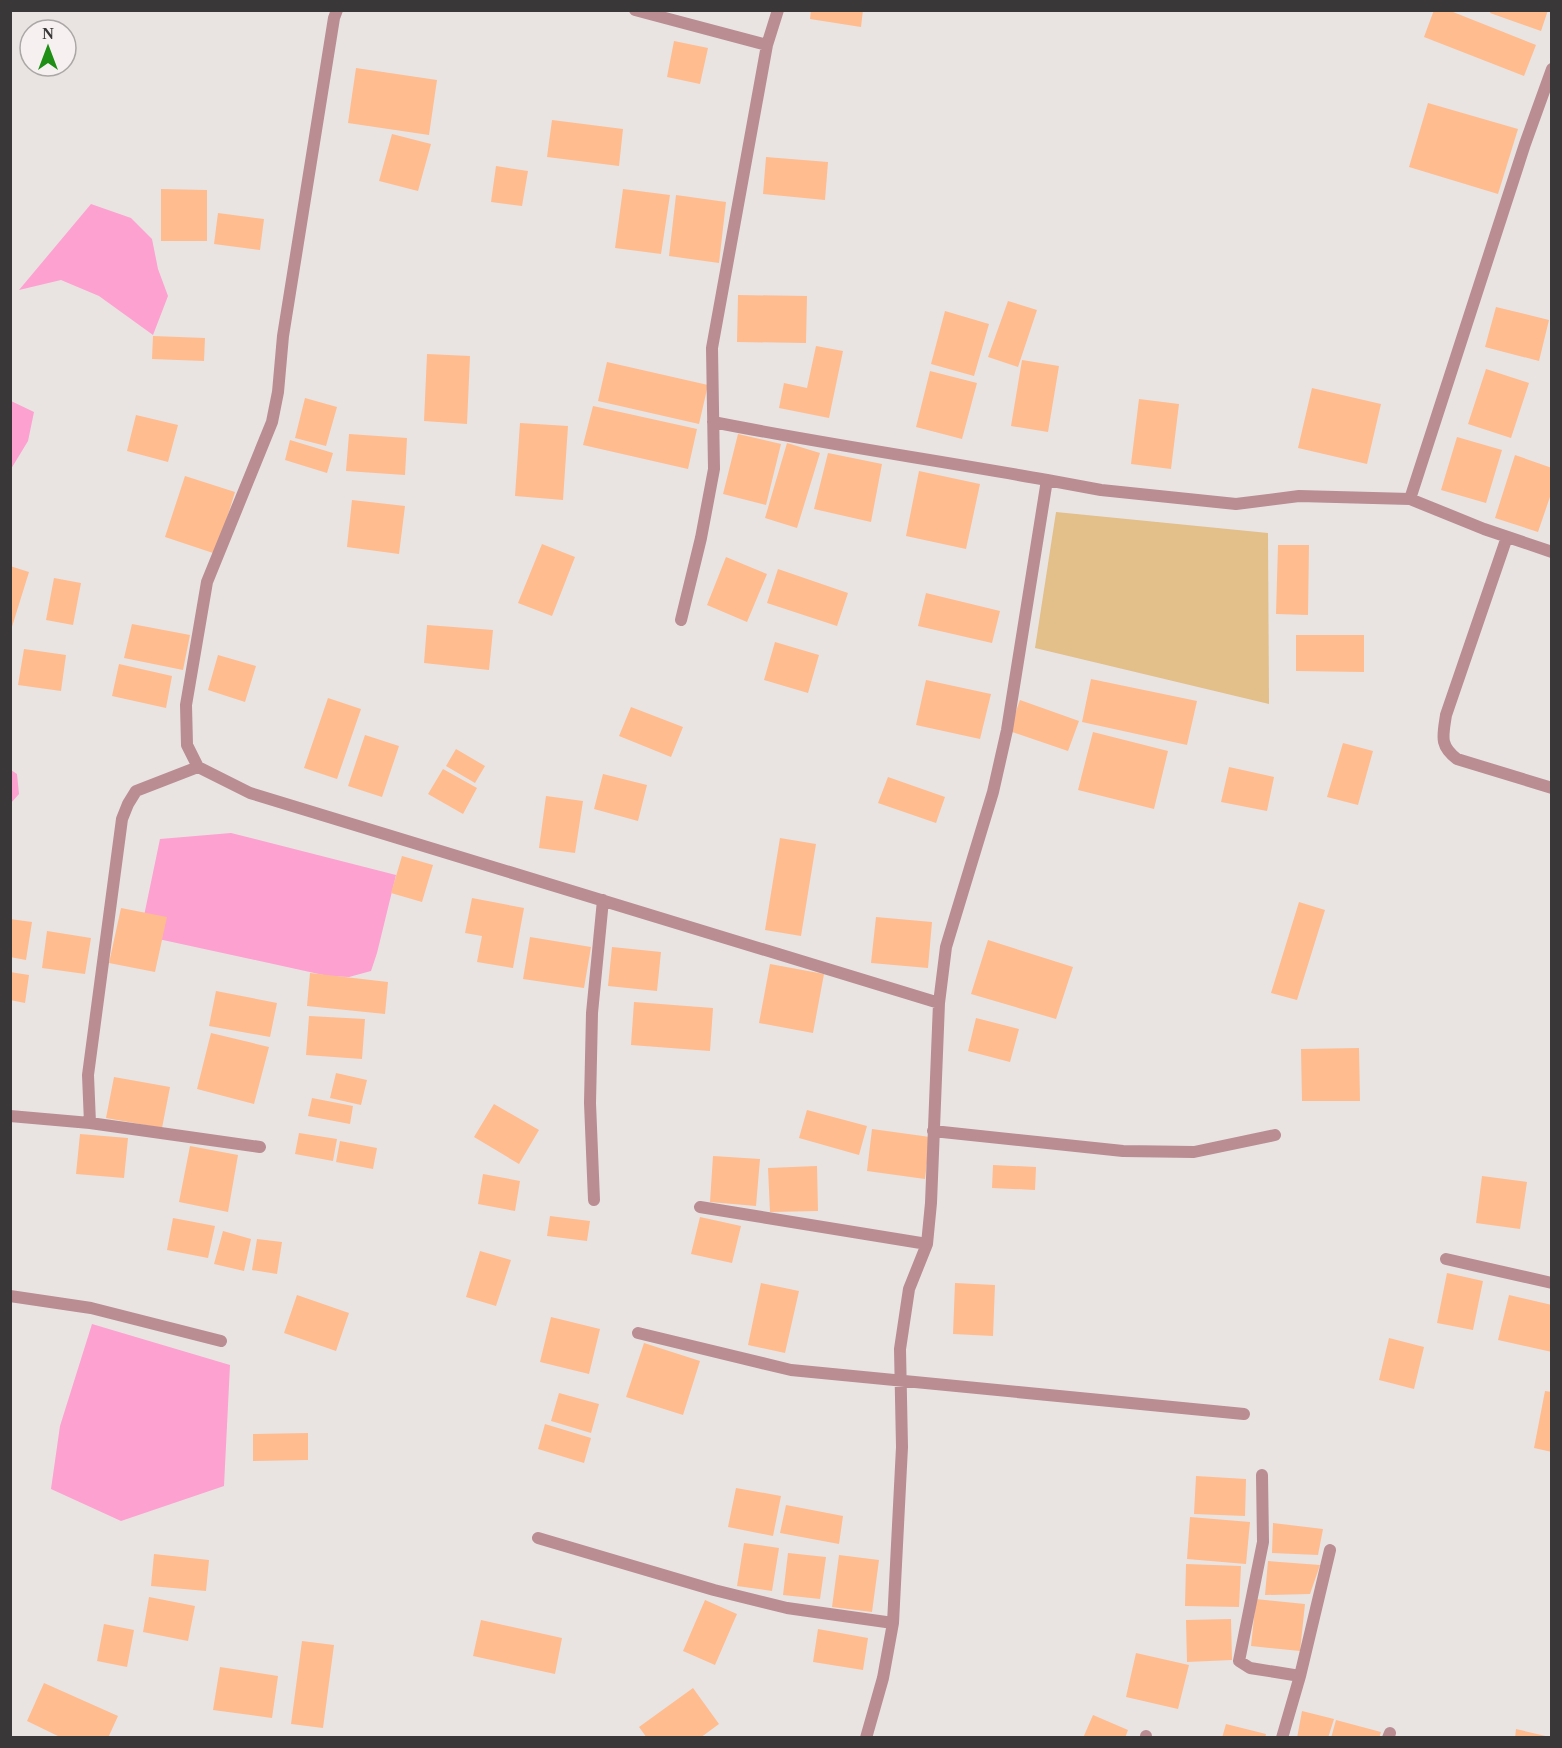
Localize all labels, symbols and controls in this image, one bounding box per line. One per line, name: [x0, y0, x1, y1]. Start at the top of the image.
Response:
north arrow: [18, 18, 78, 78]
text: N: [42, 25, 54, 42]

